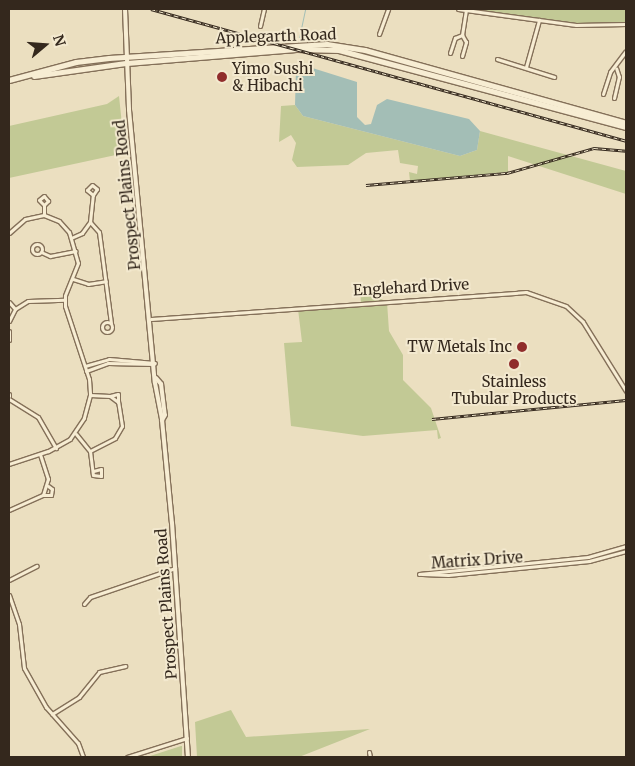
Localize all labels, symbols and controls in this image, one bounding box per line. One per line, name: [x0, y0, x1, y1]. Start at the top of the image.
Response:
north arrow: [20, 20, 70, 70]
street label: Applegarth Road: [215, 25, 337, 47]
text: N: [49, 32, 70, 48]
place label: Yimo Sushi & Hibachi: [232, 59, 313, 94]
marker: Yimo Sushi & Hibachi: [216, 71, 228, 83]
street label: Prospect Plains Road: [110, 119, 144, 271]
street label: Englehard Drive: [352, 275, 470, 299]
place label: TW Metals Inc: [407, 338, 512, 356]
marker: TW Metals Inc: [516, 341, 528, 353]
marker: Stainless Tubular Products: [508, 358, 520, 370]
place label: Stainless Tubular Products: [451, 372, 577, 407]
street label: Prospect Plains Road: [152, 528, 180, 680]
street label: Matrix Drive: [431, 548, 523, 572]

